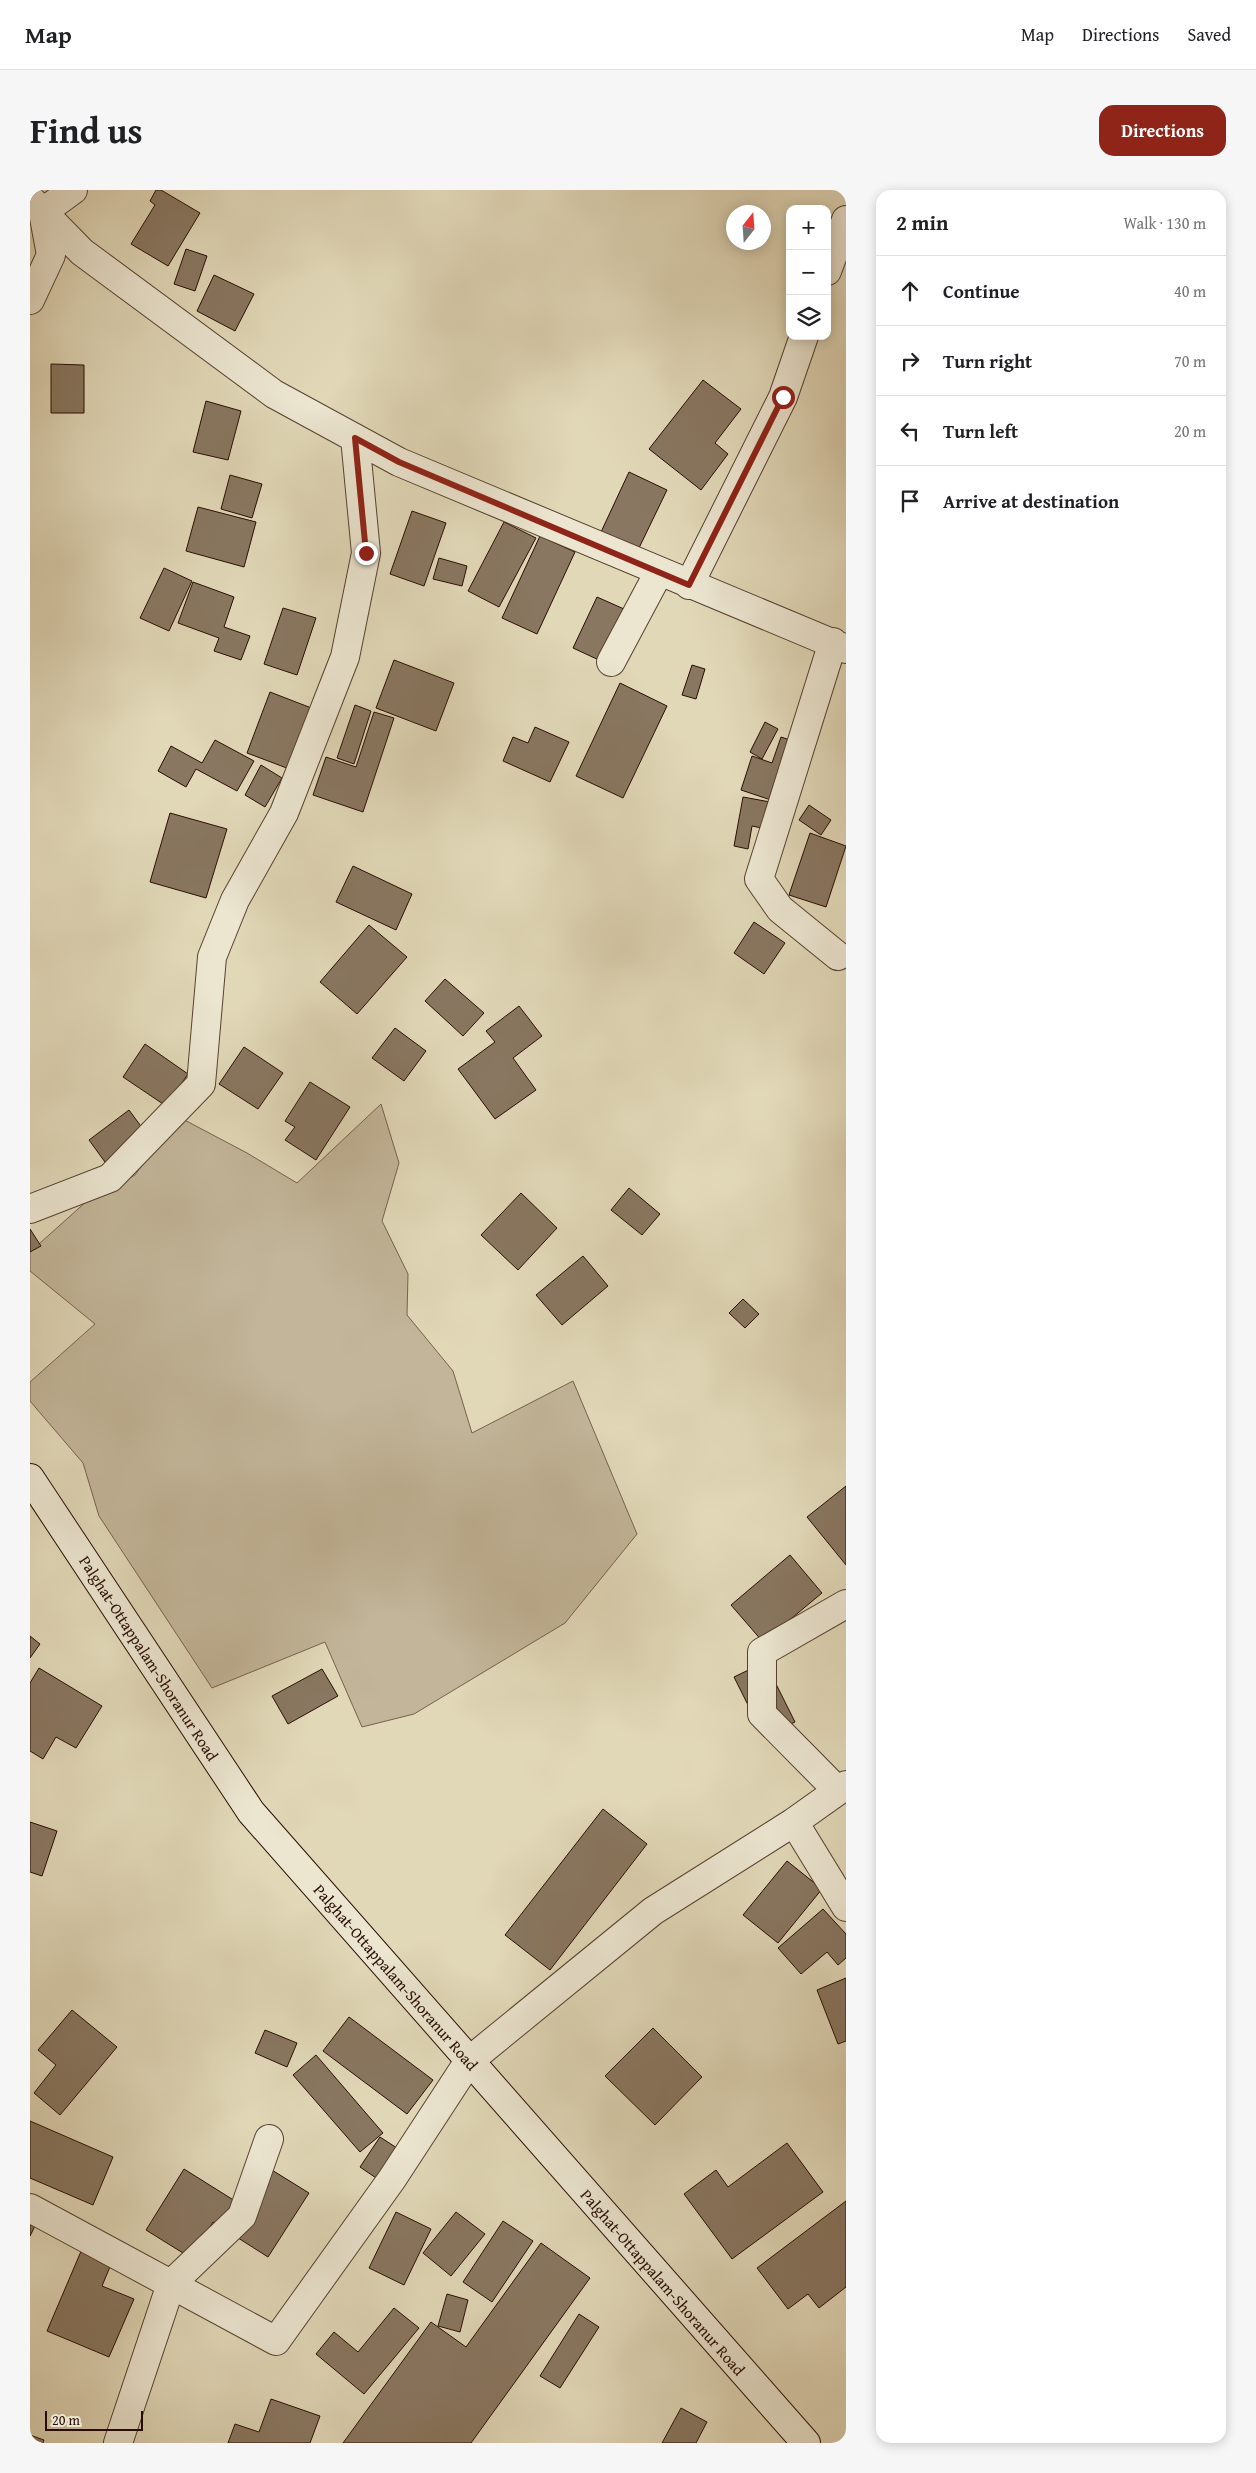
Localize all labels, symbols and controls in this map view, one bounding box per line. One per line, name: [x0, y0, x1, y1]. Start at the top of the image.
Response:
text: Map: [25, 17, 72, 52]
text: Map: [1021, 21, 1054, 48]
text: Directions: [1082, 21, 1159, 48]
text: Saved: [1187, 21, 1231, 48]
text: Find us: [30, 105, 143, 156]
button: Directions: [1099, 105, 1226, 156]
north arrow: [726, 205, 771, 250]
map controls: [786, 205, 831, 340]
button: +: [786, 205, 831, 250]
text: 2 min: [896, 207, 948, 238]
text: Walk · 130 m: [1123, 211, 1206, 235]
button: −: [786, 250, 831, 295]
icon: ahead: [896, 277, 924, 305]
text: Continue: [943, 277, 1020, 305]
text: 40 m: [1174, 279, 1206, 303]
button: layers: [786, 295, 831, 340]
icon: right: [896, 347, 924, 375]
text: Turn right: [943, 347, 1032, 375]
text: 70 m: [1174, 349, 1206, 373]
route start: [772, 386, 795, 409]
icon: left: [896, 417, 924, 445]
text: Turn left: [943, 417, 1018, 445]
text: 20 m: [1174, 419, 1206, 443]
icon: arrive: [896, 487, 924, 515]
text: Arrive at destination: [943, 487, 1119, 515]
route end: [355, 542, 378, 565]
street label: Palghat-Ottappalam-Shoranur Road: [73, 1551, 225, 1766]
street label: Palghat-Ottappalam-Shoranur Road: [308, 1878, 484, 2076]
street label: Palghat-Ottappalam-Shoranur Road: [575, 2183, 751, 2381]
scale bar: [45, 2408, 142, 2431]
text: 20 m: [52, 2410, 80, 2430]

